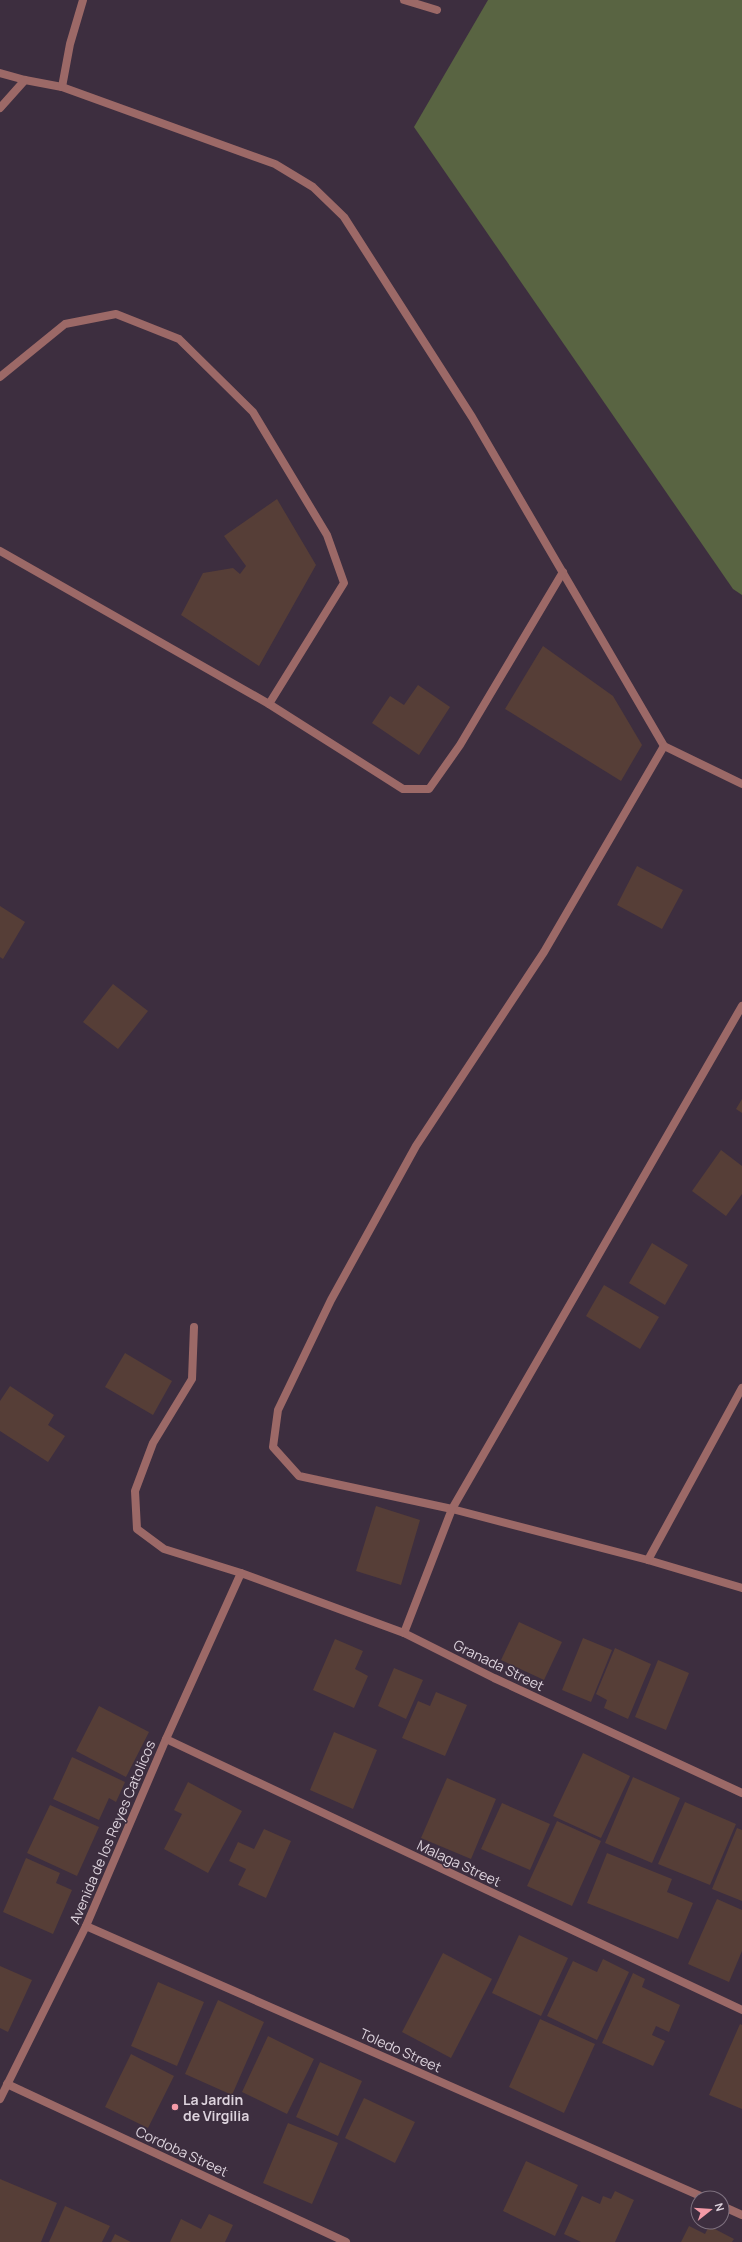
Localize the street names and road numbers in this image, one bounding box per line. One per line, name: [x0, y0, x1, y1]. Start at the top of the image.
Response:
street label: Granada Street: [451, 1635, 548, 1695]
street label: Avenida de los Reyes Catolicos: [65, 1737, 159, 1927]
street label: Malaga Street: [414, 1835, 504, 1891]
street label: Toledo Street: [357, 2024, 445, 2077]
street label: Cordoba Street: [133, 2121, 232, 2181]

